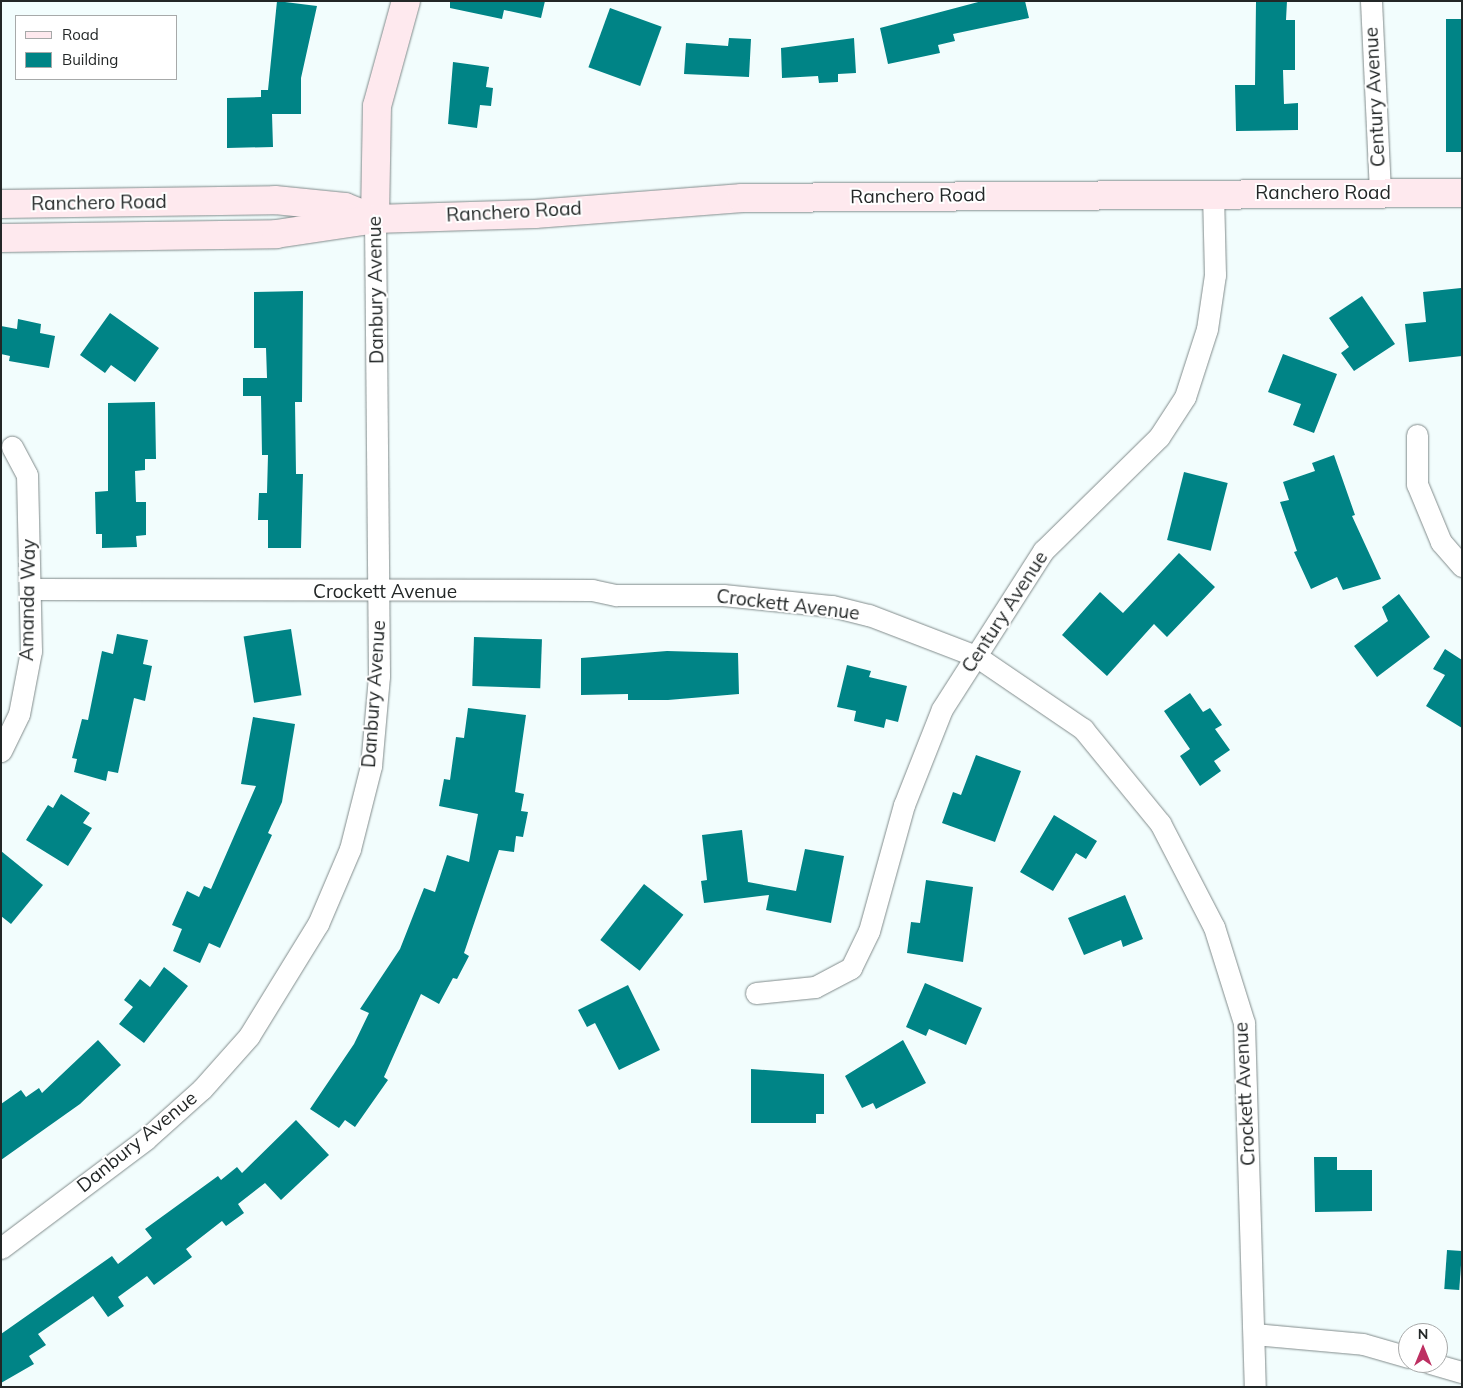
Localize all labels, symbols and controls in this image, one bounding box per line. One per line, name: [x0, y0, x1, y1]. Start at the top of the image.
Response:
legend: [15, 15, 178, 80]
text: Road: [62, 25, 99, 44]
street label: Century Avenue: [1360, 26, 1390, 168]
text: Building: [62, 50, 118, 69]
street label: Ranchero Road: [1255, 182, 1391, 204]
street label: Ranchero Road: [850, 183, 986, 209]
street label: Ranchero Road: [31, 190, 167, 216]
street label: Ranchero Road: [446, 197, 582, 227]
street label: Danbury Avenue: [363, 216, 389, 364]
street label: Amanda Way: [16, 539, 40, 661]
street label: Century Avenue: [957, 547, 1053, 677]
street label: Crockett Avenue: [313, 581, 457, 603]
street label: Crockett Avenue: [715, 585, 861, 625]
street label: Danbury Avenue: [357, 619, 391, 769]
street label: Crockett Avenue: [1230, 1021, 1260, 1167]
street label: Danbury Avenue: [72, 1087, 202, 1197]
north arrow: [1398, 1323, 1448, 1373]
text: N: [1418, 1325, 1428, 1343]

